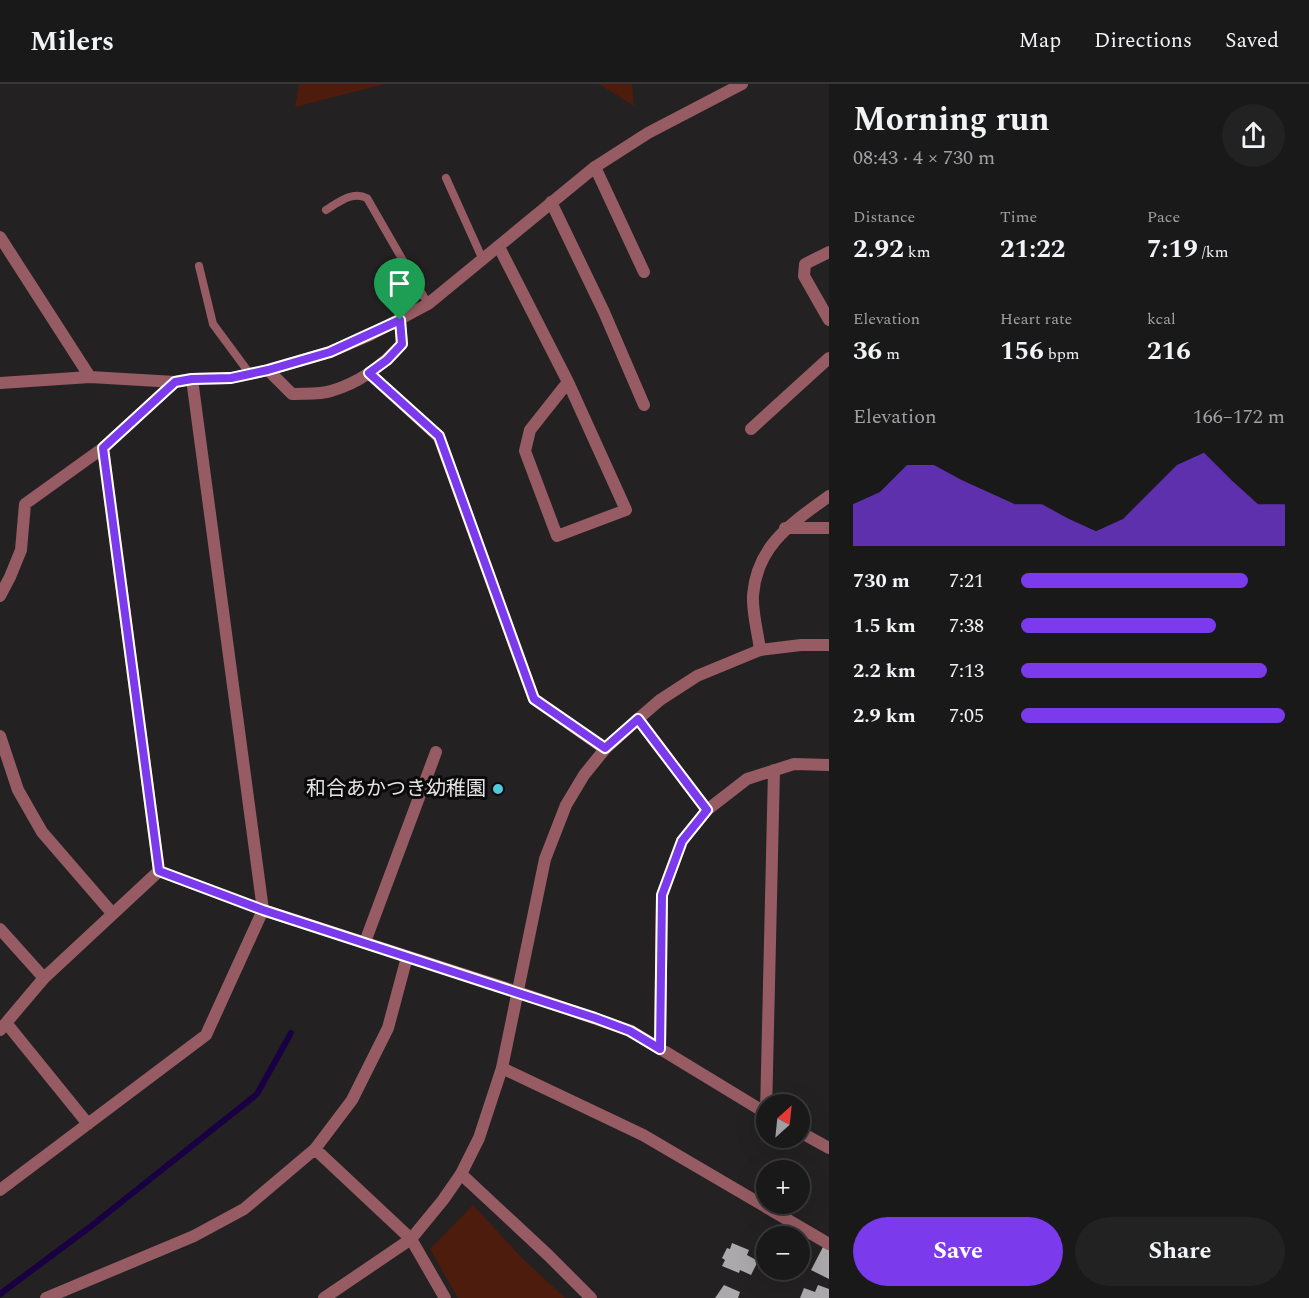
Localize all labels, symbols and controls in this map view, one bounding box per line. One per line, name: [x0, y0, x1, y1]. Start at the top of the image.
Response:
text: Milers: [30, 20, 114, 63]
text: Map: [1019, 25, 1061, 57]
text: Directions: [1094, 25, 1192, 57]
text: Saved: [1225, 25, 1279, 57]
text: Morning run: [853, 95, 1050, 145]
button: share: [1222, 104, 1285, 167]
text: 08:43 · 4 × 730 m: [853, 143, 995, 173]
text: Distance: [853, 205, 915, 229]
text: Time: [1000, 205, 1037, 229]
text: Pace: [1147, 205, 1180, 229]
text: 2.92: [853, 229, 904, 269]
text: 21:22: [1000, 229, 1065, 269]
text: 7:19: [1147, 229, 1198, 269]
text: km: [904, 240, 930, 264]
text: /km: [1198, 240, 1228, 264]
pin: [374, 258, 425, 320]
icon: arrive: [383, 267, 416, 300]
text: Elevation: [853, 307, 920, 331]
text: Heart rate: [1000, 307, 1072, 331]
text: kcal: [1147, 307, 1176, 331]
text: 36: [853, 331, 882, 371]
text: 156: [1000, 331, 1044, 371]
text: 216: [1147, 331, 1191, 371]
text: m: [882, 342, 900, 366]
text: bpm: [1044, 342, 1080, 366]
text: Elevation: [853, 402, 937, 432]
text: 166–172 m: [1193, 402, 1285, 432]
text: 730 m: [853, 566, 910, 596]
text: 7:21: [949, 566, 984, 596]
text: 1.5 km: [853, 611, 916, 641]
text: 7:38: [949, 611, 984, 641]
text: 2.2 km: [853, 656, 916, 686]
text: 7:13: [949, 656, 984, 686]
text: 2.9 km: [853, 701, 916, 731]
text: 7:05: [949, 701, 984, 731]
place label: 和合あかつき幼稚園: [306, 774, 486, 804]
marker: 和合あかつき幼稚園: [491, 782, 505, 796]
north arrow: [756, 1094, 810, 1148]
map controls: [756, 1094, 810, 1280]
button: +: [756, 1160, 810, 1214]
button: Save: [853, 1217, 1063, 1286]
button: Share: [1075, 1217, 1285, 1286]
button: −: [756, 1226, 810, 1280]

